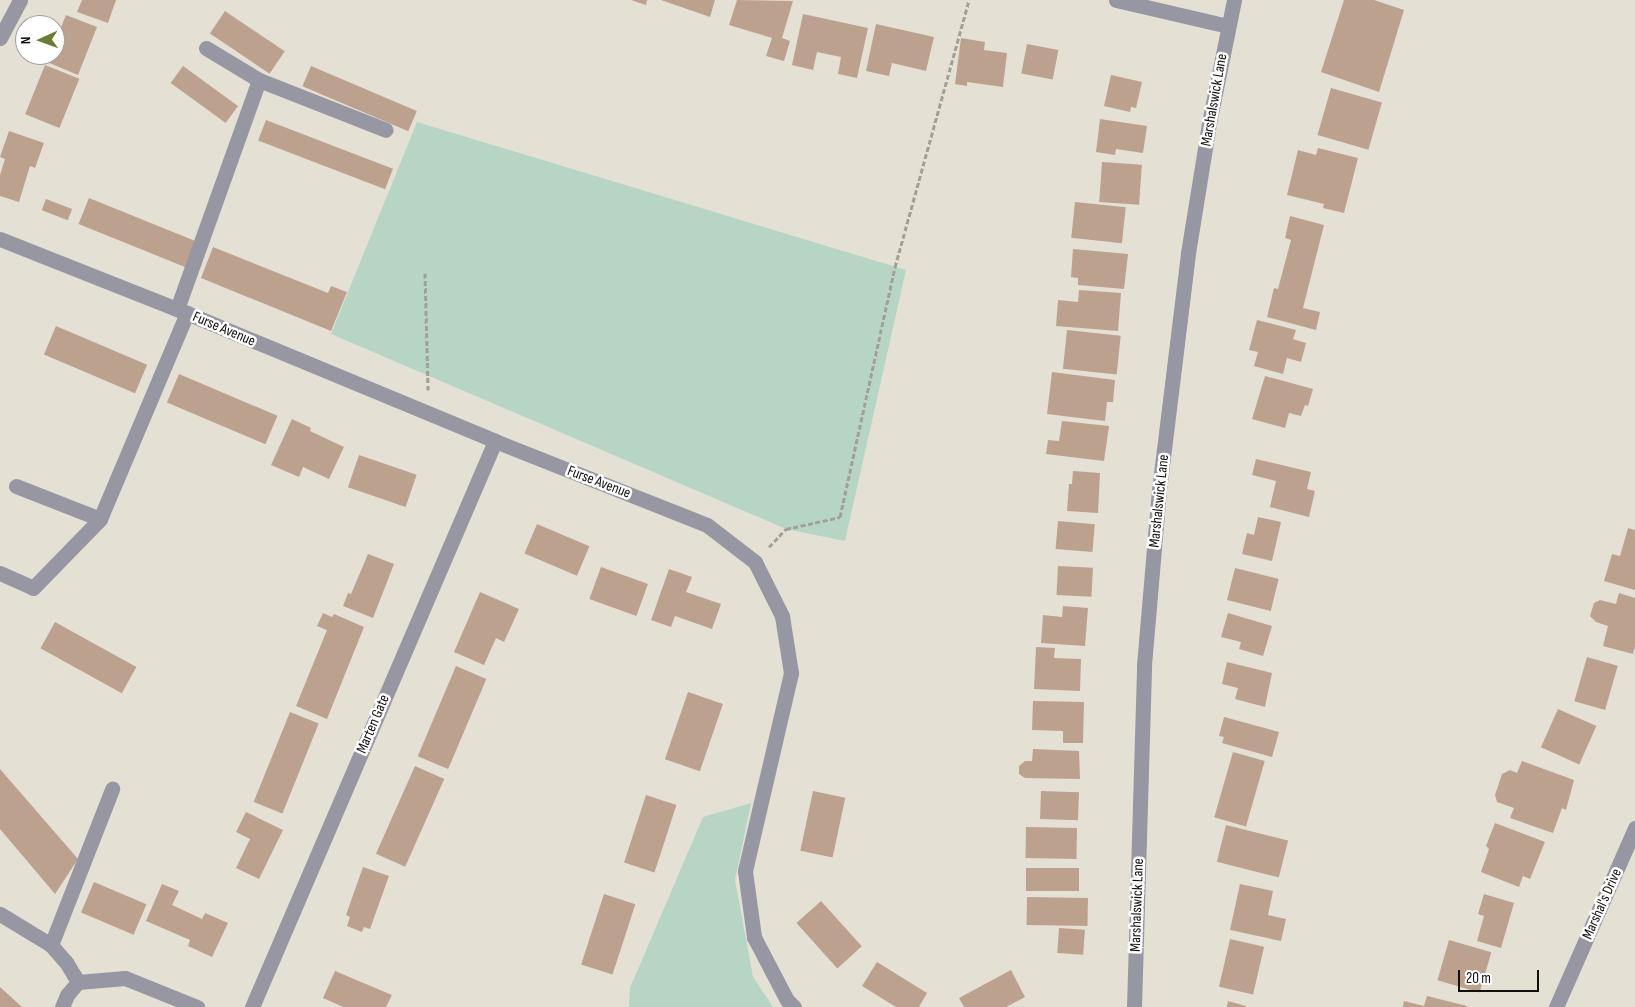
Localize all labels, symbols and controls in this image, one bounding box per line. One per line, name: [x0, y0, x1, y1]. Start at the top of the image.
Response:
north arrow: [15, 15, 65, 65]
text: N: [17, 36, 34, 45]
street label: Marshalswick Lane: [1197, 52, 1231, 148]
street label: Furse Avenue: [190, 308, 258, 350]
street label: Marshalswick Lane: [1145, 454, 1173, 548]
street label: Furse Avenue: [565, 462, 633, 502]
street label: Marten Gate: [353, 692, 393, 756]
street label: Marshalswick Lane: [1126, 858, 1148, 952]
street label: Marshal's Drive: [1578, 866, 1626, 942]
scale bar: [1460, 960, 1541, 992]
text: 20 m: [1466, 969, 1491, 988]

